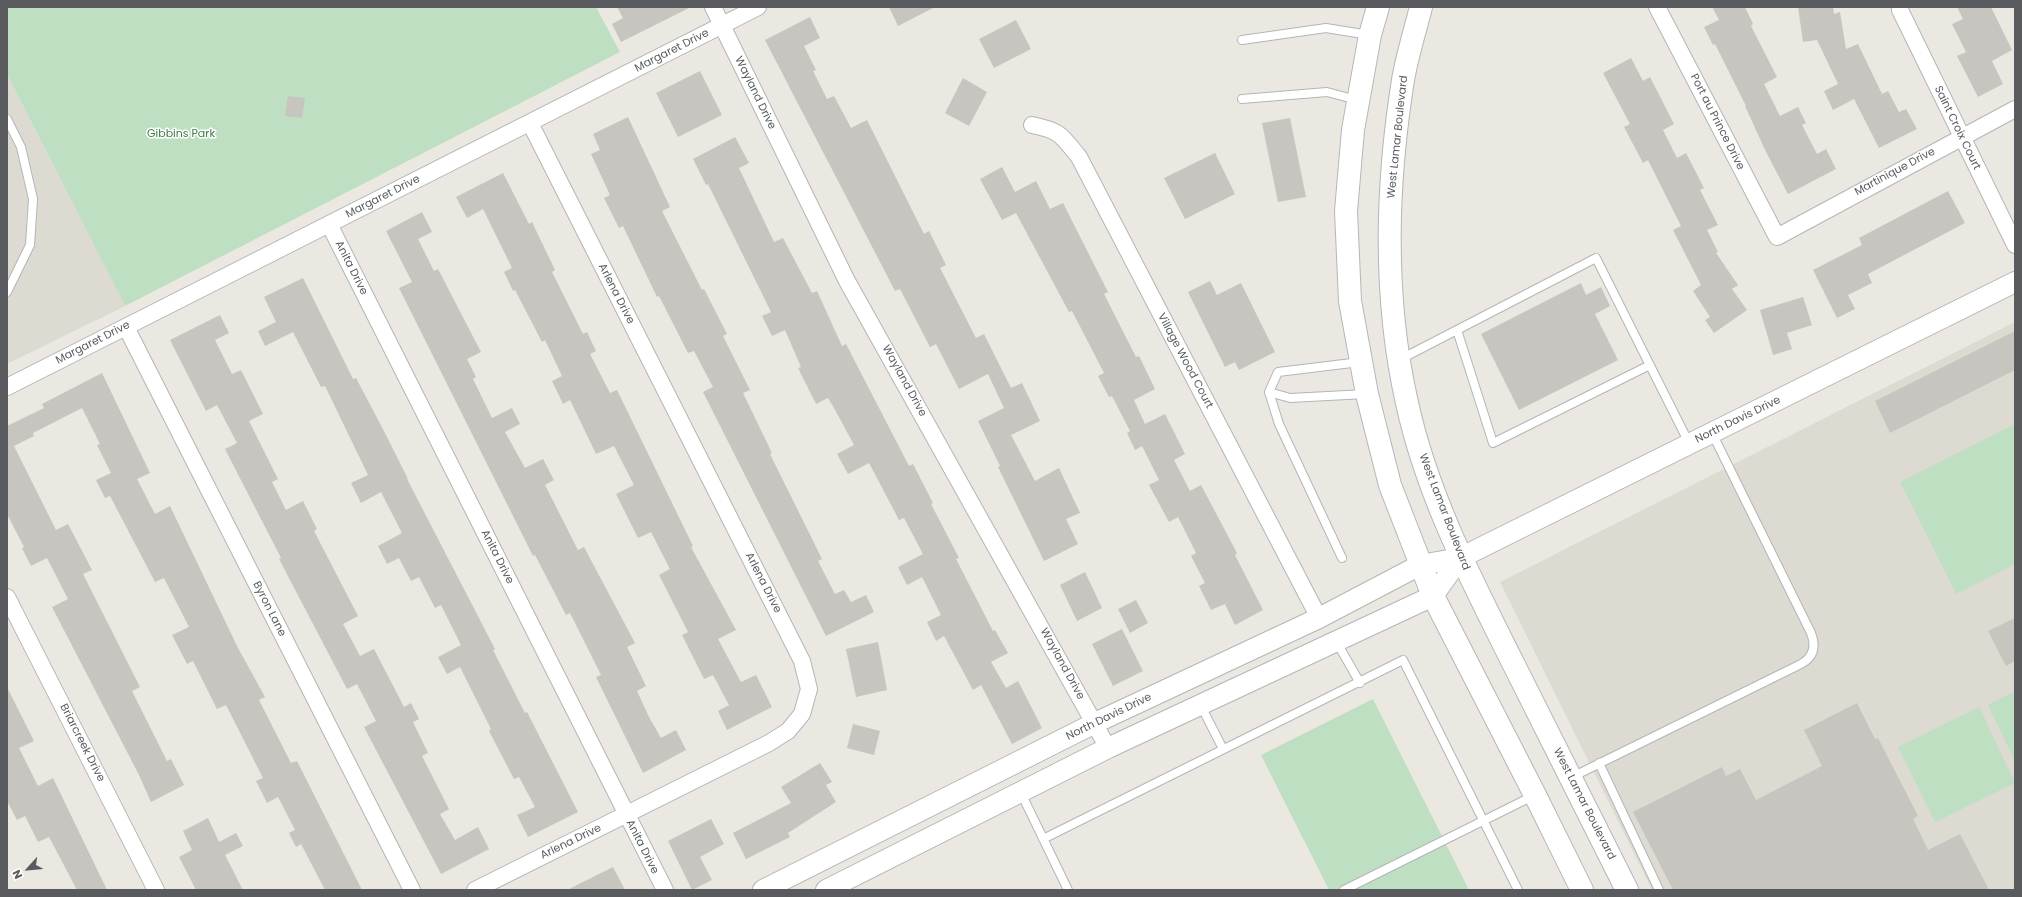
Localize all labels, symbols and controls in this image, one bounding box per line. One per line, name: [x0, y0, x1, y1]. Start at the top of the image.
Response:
street label: Margaret Drive: [633, 27, 711, 75]
street label: Wayland Drive: [732, 54, 778, 132]
street label: Port au Prince Drive: [1687, 72, 1747, 172]
street label: West Lamar Boulevard: [1385, 75, 1411, 199]
street label: Saint Croix Court: [1931, 84, 1983, 172]
park label: Gibbins Park: [147, 127, 215, 141]
street label: Martinique Drive: [1852, 145, 1938, 199]
street label: Margaret Drive: [344, 173, 422, 221]
street label: Anita Drive: [332, 239, 370, 297]
street label: Arlena Drive: [595, 262, 637, 326]
street label: Village Wood Court: [1154, 311, 1216, 411]
street label: Margaret Drive: [54, 319, 132, 367]
street label: Wayland Drive: [879, 343, 929, 419]
street label: North Davis Drive: [1693, 394, 1783, 446]
street label: West Lamar Boulevard: [1416, 452, 1472, 572]
street label: Anita Drive: [478, 528, 516, 586]
street label: Arlena Drive: [742, 551, 784, 615]
street label: Byron Lane: [249, 579, 289, 639]
street label: Wayland Drive: [1037, 626, 1087, 702]
street label: North Davis Drive: [1064, 691, 1154, 743]
street label: Briarcreek Drive: [57, 702, 107, 784]
street label: West Lamar Boulevard: [1550, 746, 1618, 862]
street label: Anita Drive: [623, 818, 661, 876]
street label: Arlena Drive: [538, 822, 604, 862]
north arrow: [8, 849, 48, 889]
text: N: [8, 867, 26, 882]

